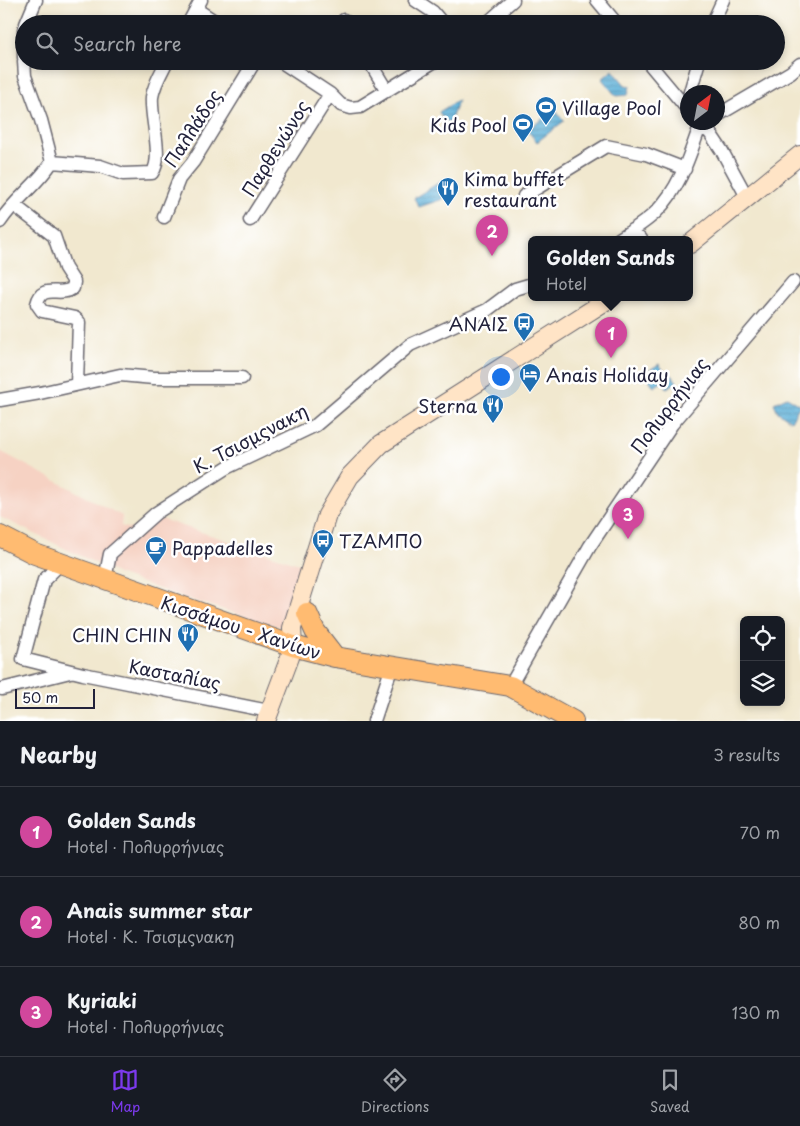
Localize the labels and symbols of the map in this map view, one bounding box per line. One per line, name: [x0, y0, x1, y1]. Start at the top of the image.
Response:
street label: Παλλάδος: [157, 84, 227, 172]
north arrow: [680, 85, 725, 130]
place label: Village Pool: [562, 94, 662, 121]
street label: Παρθενώνος: [235, 95, 315, 201]
sports icon: Village Pool: [534, 95, 558, 126]
place label: Kids Pool: [430, 111, 507, 138]
sports icon: Kids Pool: [511, 112, 535, 143]
place label: Kima buffet restaurant: [464, 165, 564, 213]
restaurant icon: Kima buffet restaurant: [436, 176, 460, 207]
pin: 2: [476, 215, 508, 256]
place label: ΑΝΑΙΣ: [449, 310, 508, 337]
bus stop icon: ΑΝΑΙΣ: [512, 311, 536, 342]
pin: 1: [595, 317, 627, 358]
street label: Πολυρρήνιας: [624, 351, 714, 459]
place label: Anais Holiday: [546, 361, 669, 388]
hotel icon: Anais Holiday: [518, 362, 542, 393]
your location: [488, 364, 514, 390]
place label: Sterna: [418, 392, 478, 419]
restaurant icon: Sterna: [481, 393, 505, 424]
street label: Κ. Τσισμςνακη: [188, 396, 312, 480]
pin: 3: [612, 498, 644, 539]
place label: ΤΖΑΜΠΟ: [339, 527, 423, 554]
bus stop icon: ΤΖΑΜΠΟ: [311, 528, 335, 559]
place label: Pappadelles: [172, 534, 273, 561]
cafe icon: Pappadelles: [144, 535, 168, 566]
street label: Κισσάμου - Χανίων: [157, 588, 325, 666]
place label: CHIN CHIN: [72, 621, 172, 648]
restaurant icon: CHIN CHIN: [176, 622, 200, 653]
street label: Κασταλίας: [127, 652, 223, 696]
scale bar: [15, 686, 95, 709]

